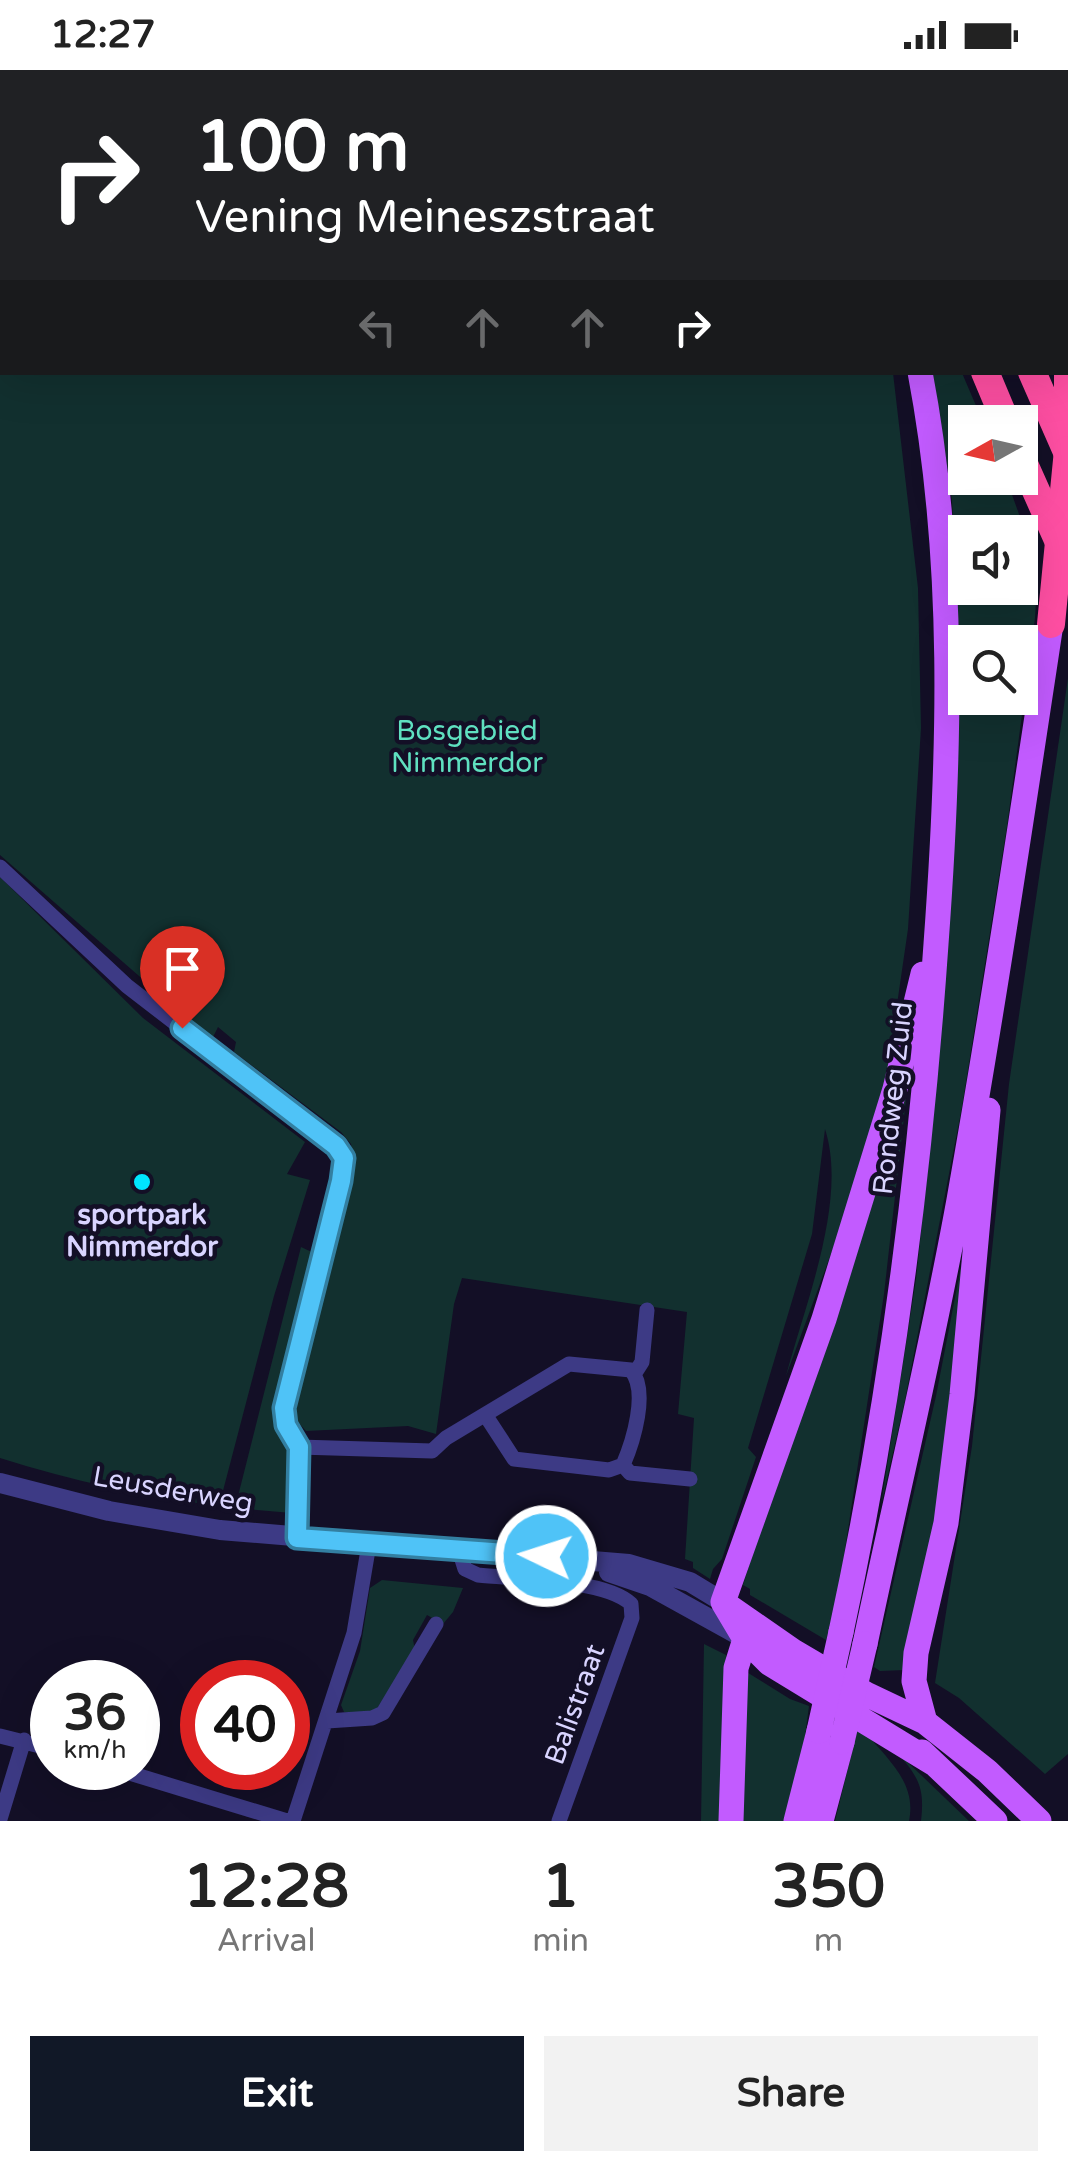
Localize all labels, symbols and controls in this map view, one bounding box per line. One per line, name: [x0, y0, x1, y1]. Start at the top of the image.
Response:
text: 12:27: [50, 12, 155, 58]
text: 100 m: [195, 106, 409, 190]
icon: right: [30, 110, 160, 240]
text: Vening Meineszstraat: [195, 191, 655, 245]
icon: left: [350, 300, 405, 355]
icon: ahead: [455, 300, 510, 355]
icon: ahead: [560, 300, 615, 355]
icon: right: [665, 300, 720, 355]
north arrow: [948, 405, 1038, 495]
map controls: [948, 405, 1038, 715]
button: sound: [948, 515, 1038, 605]
button: search: [948, 625, 1038, 715]
park label: Bosgebied Nimmerdor: [391, 714, 543, 780]
pin: [140, 926, 225, 1029]
icon: arrive: [155, 941, 210, 996]
street label: Rondweg Zuid: [866, 1000, 920, 1196]
marker: sportpark Nimmerdor: [131, 1171, 153, 1193]
place label: sportpark Nimmerdor: [66, 1198, 219, 1264]
street label: Leusderweg: [90, 1459, 256, 1521]
position arrow: [494, 1504, 598, 1608]
street label: Balistraat: [537, 1639, 613, 1769]
speed limit sign: 40: [180, 1660, 310, 1790]
text: 36: [64, 1683, 126, 1743]
text: km/h: [64, 1735, 126, 1765]
text: 12:28: [183, 1851, 349, 1923]
text: 1: [542, 1851, 579, 1923]
text: 350: [772, 1851, 885, 1923]
text: Arrival: [217, 1922, 316, 1960]
text: min: [532, 1922, 589, 1960]
text: m: [814, 1922, 843, 1960]
button: Exit: [30, 2036, 524, 2151]
button: Share: [544, 2036, 1038, 2151]

